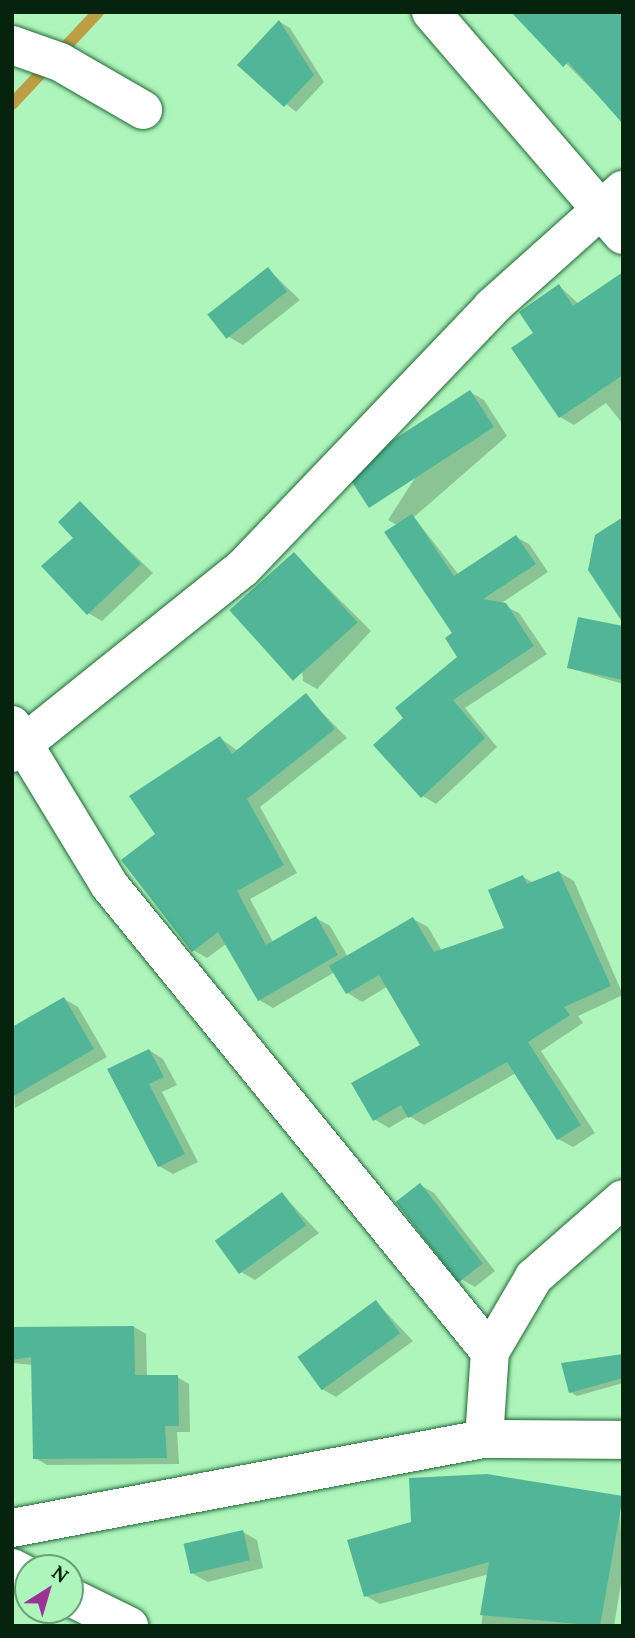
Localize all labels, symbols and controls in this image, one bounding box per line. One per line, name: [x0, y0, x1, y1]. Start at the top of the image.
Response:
north arrow: [14, 1554, 84, 1624]
text: N: [47, 1560, 74, 1588]

